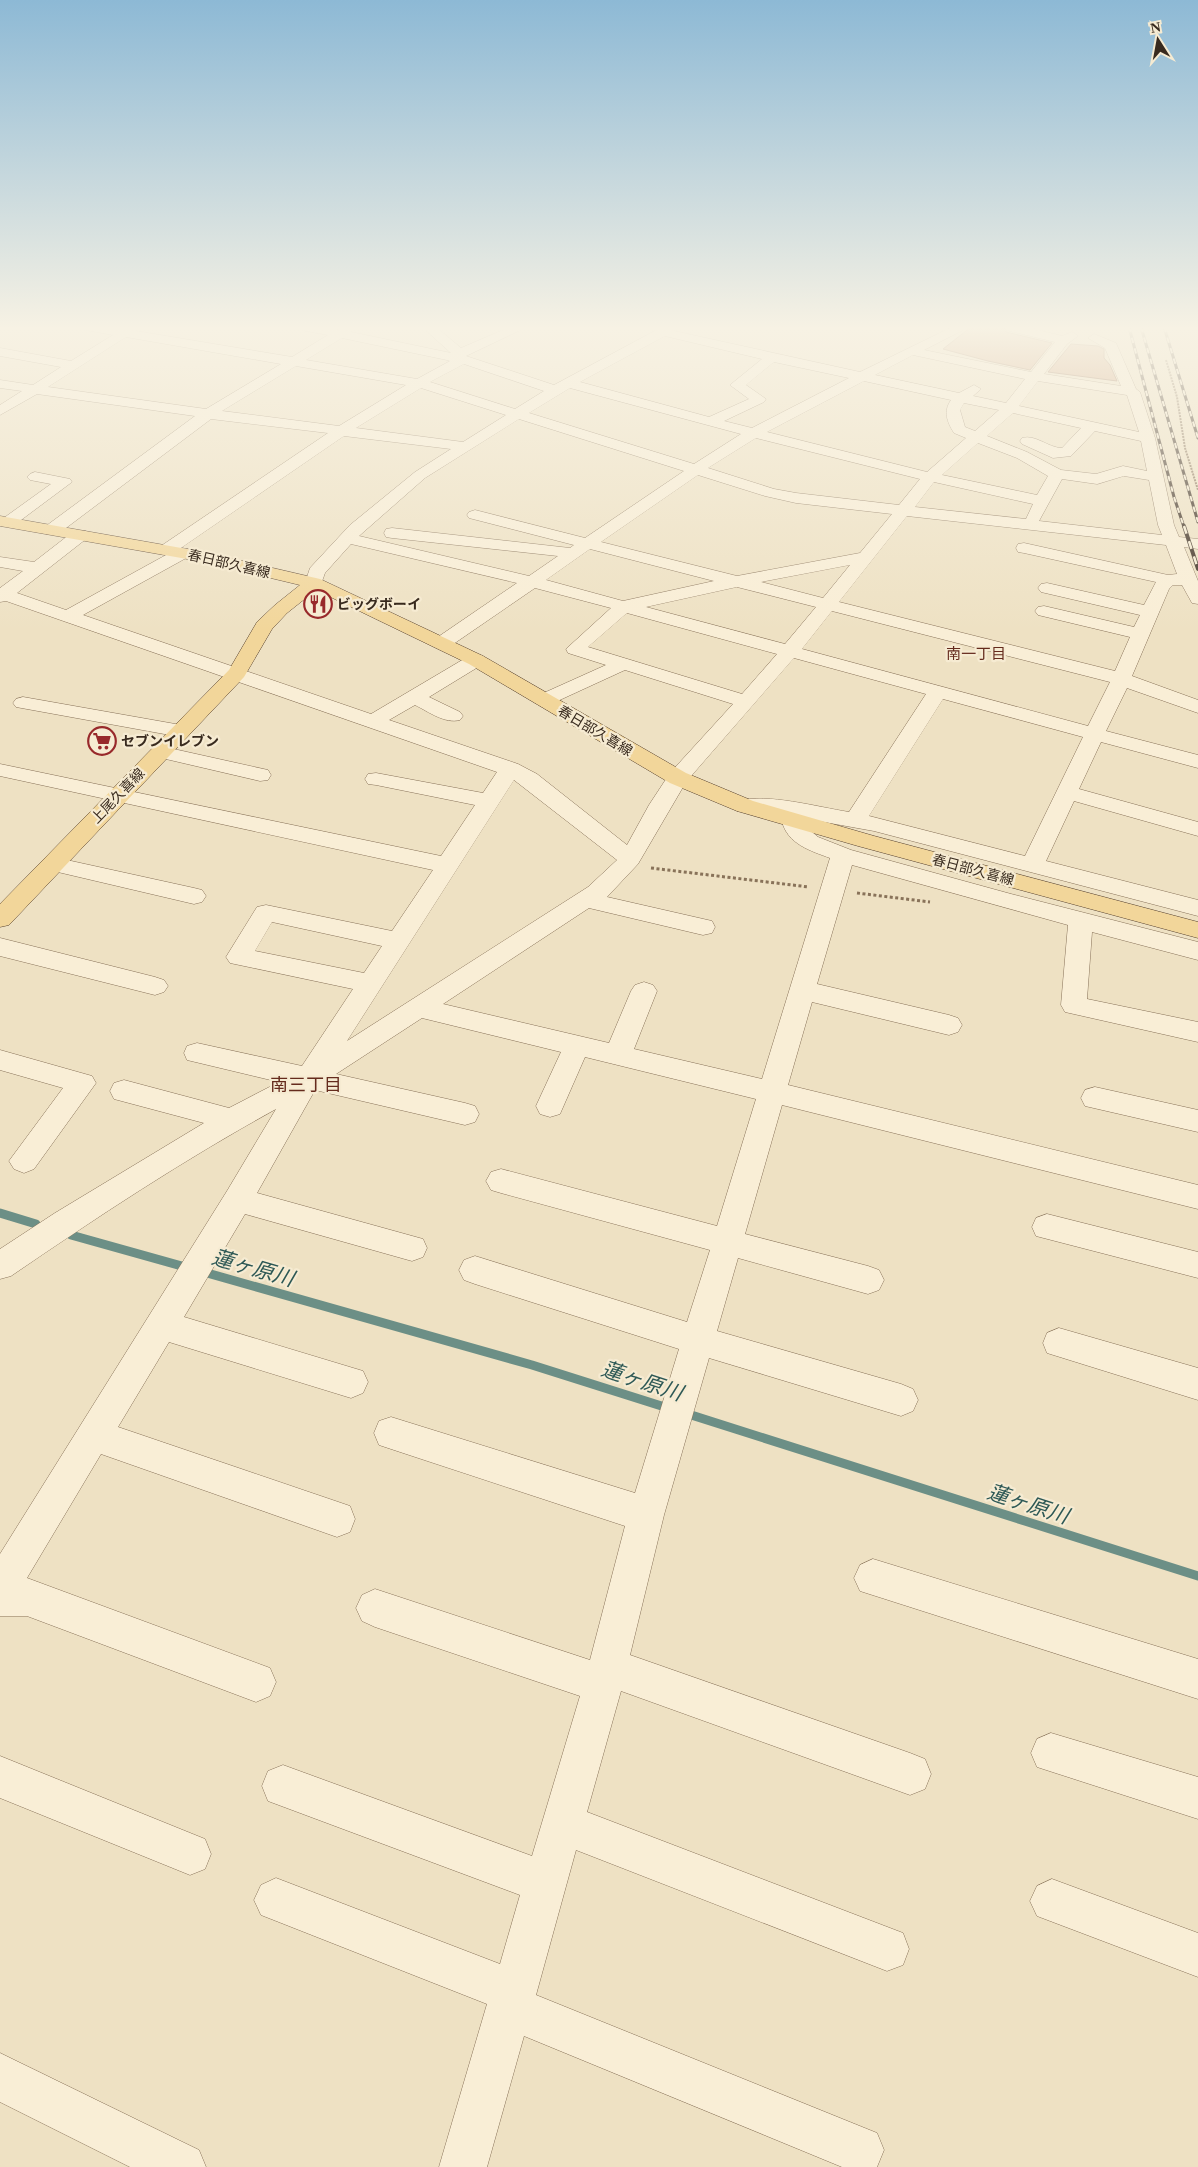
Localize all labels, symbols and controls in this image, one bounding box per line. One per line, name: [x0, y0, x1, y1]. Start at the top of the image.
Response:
north arrow: [1133, 15, 1183, 65]
text: N: [1149, 19, 1162, 36]
street label: 春日部久喜線: [186, 547, 272, 581]
restaurant icon: ビッグボーイ: [303, 589, 333, 619]
place label: ビッグボーイ: [337, 596, 421, 612]
district label: 南一丁目: [946, 646, 1006, 662]
street label: 春日部久喜線: [555, 703, 635, 759]
supermarket icon: セブンイレブン: [87, 726, 117, 756]
place label: セブンイレブン: [121, 733, 219, 749]
street label: 上尾久喜線: [88, 766, 148, 826]
street label: 春日部久喜線: [930, 852, 1016, 888]
district label: 南三丁目: [270, 1075, 342, 1095]
water label: 蓮ヶ原川: [209, 1245, 299, 1292]
water label: 蓮ヶ原川: [598, 1357, 688, 1406]
water label: 蓮ヶ原川: [984, 1480, 1074, 1529]

